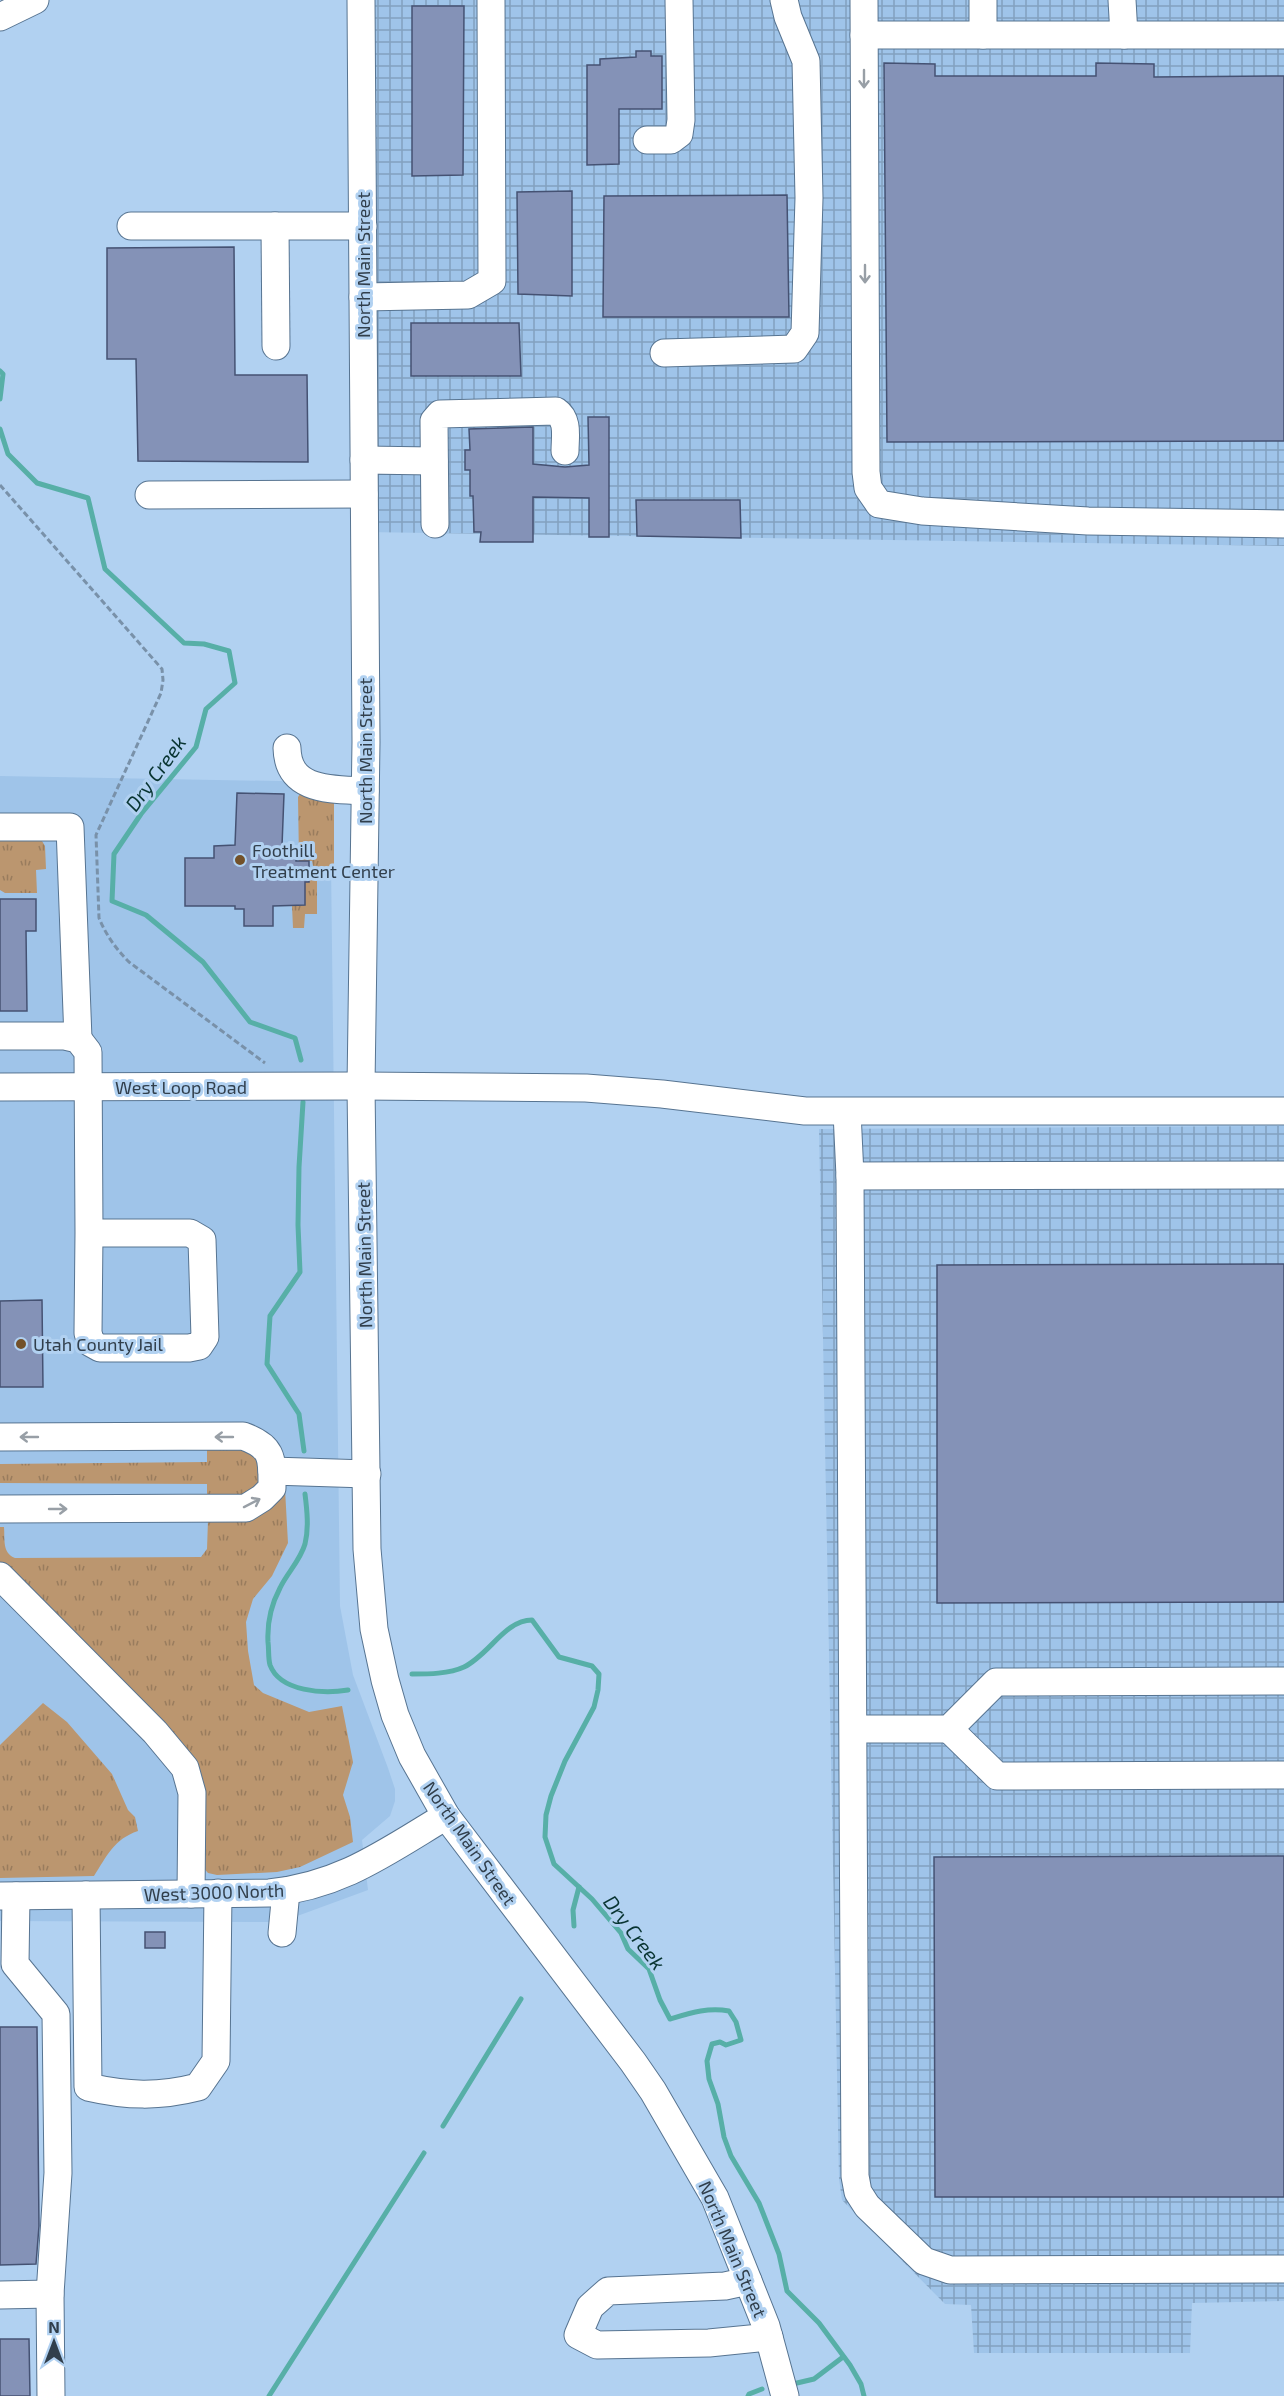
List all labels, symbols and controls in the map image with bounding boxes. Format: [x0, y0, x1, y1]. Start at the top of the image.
one-way arrow [858, 69, 870, 89]
street label: North Main Street [352, 192, 374, 338]
one-way arrow [859, 264, 871, 284]
street label: North Main Street [354, 678, 376, 824]
water label: Dry Creek [120, 731, 191, 816]
place label: Foothill Treatment Center [252, 839, 395, 882]
marker: Foothill Treatment Center [233, 853, 247, 867]
street label: West Loop Road [115, 1076, 247, 1098]
street label: North Main Street [352, 1182, 376, 1328]
place label: Utah County Jail [33, 1333, 164, 1355]
marker: Utah County Jail [14, 1337, 28, 1351]
one-way arrow [19, 1431, 39, 1443]
one-way arrow [214, 1431, 234, 1442]
one-way arrow [243, 1497, 260, 1509]
one-way arrow [48, 1503, 68, 1515]
street label: North Main Street [419, 1777, 521, 1909]
street label: West 3000 North [143, 1879, 285, 1905]
water label: Dry Creek [598, 1890, 671, 1975]
street label: North Main Street [694, 2177, 772, 2321]
north arrow [24, 2312, 84, 2372]
text: N [48, 2317, 60, 2336]

